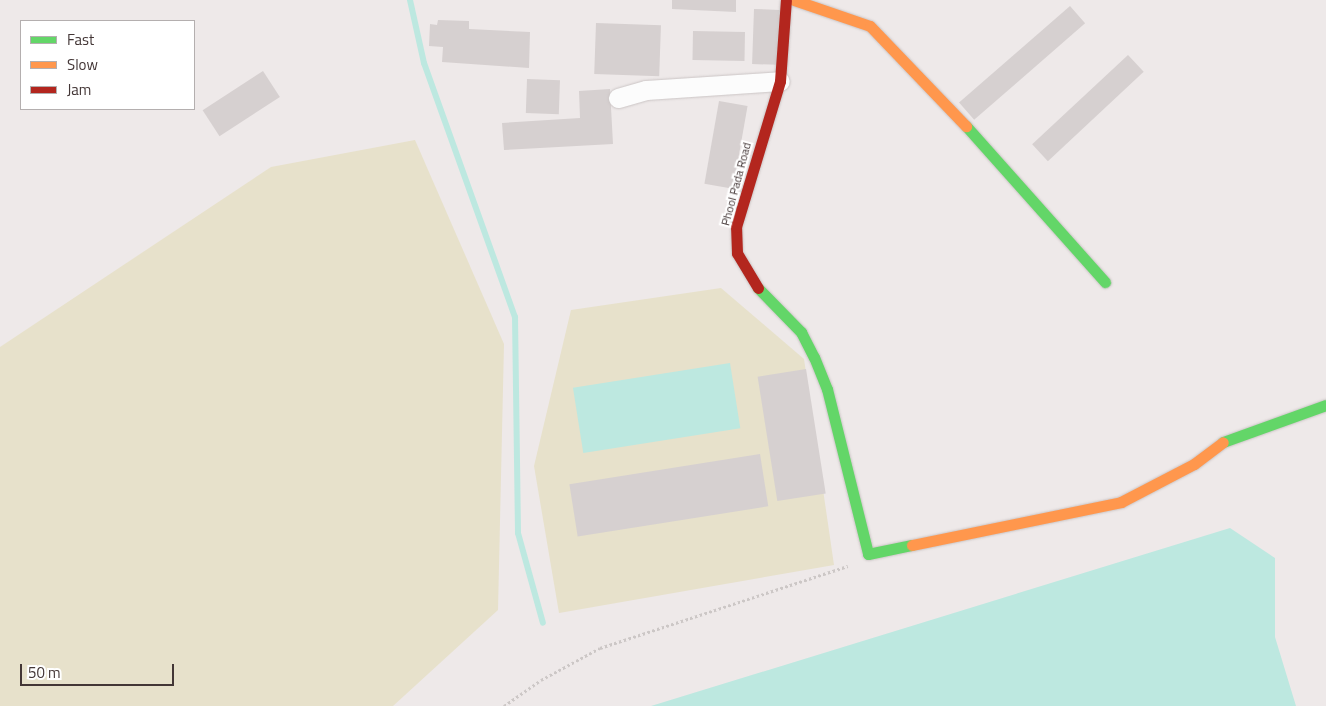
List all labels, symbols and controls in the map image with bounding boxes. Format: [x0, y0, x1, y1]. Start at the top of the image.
legend [20, 20, 195, 110]
text: Fast [67, 28, 94, 51]
text: Slow [67, 53, 98, 76]
text: Jam [67, 78, 91, 101]
street label: Phool Pada Road [718, 141, 754, 227]
scale bar [22, 654, 176, 686]
text: 50 m [28, 661, 61, 684]

